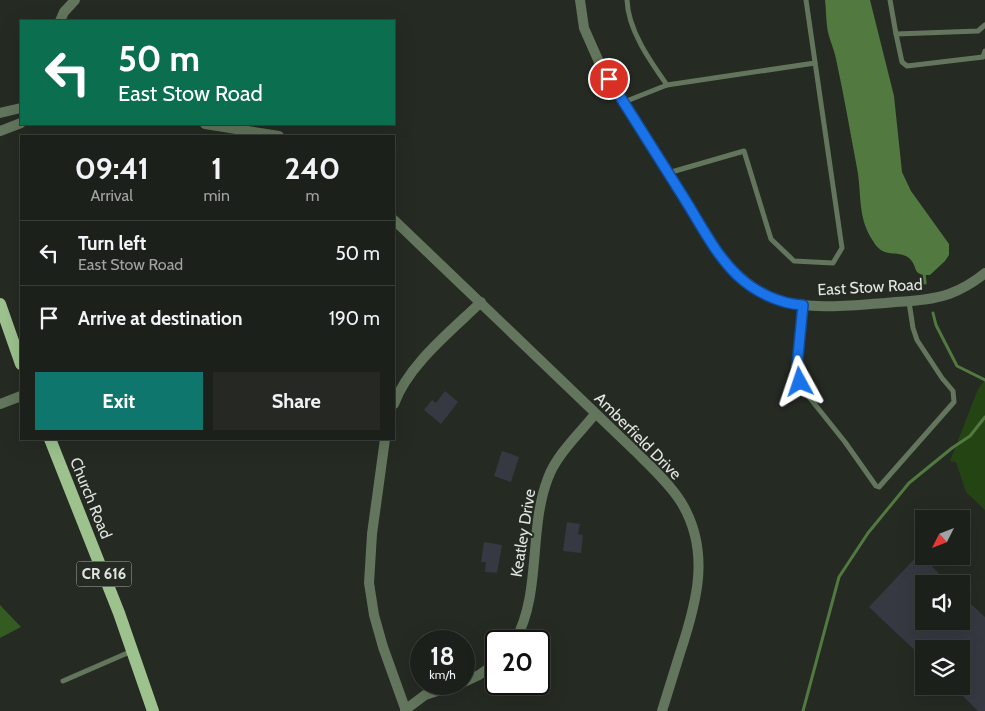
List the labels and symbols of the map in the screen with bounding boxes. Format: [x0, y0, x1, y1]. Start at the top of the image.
pin [588, 58, 630, 100]
street label: East Stow Road [817, 275, 923, 299]
position arrow [773, 355, 825, 407]
street label: Amberfield Drive [591, 389, 685, 483]
street label: Church Road [66, 455, 116, 541]
street label: Keatley Drive [507, 488, 539, 578]
north arrow [915, 510, 970, 565]
road number: CR 616 [76, 562, 132, 586]
speed limit sign: 20 [485, 630, 550, 695]

